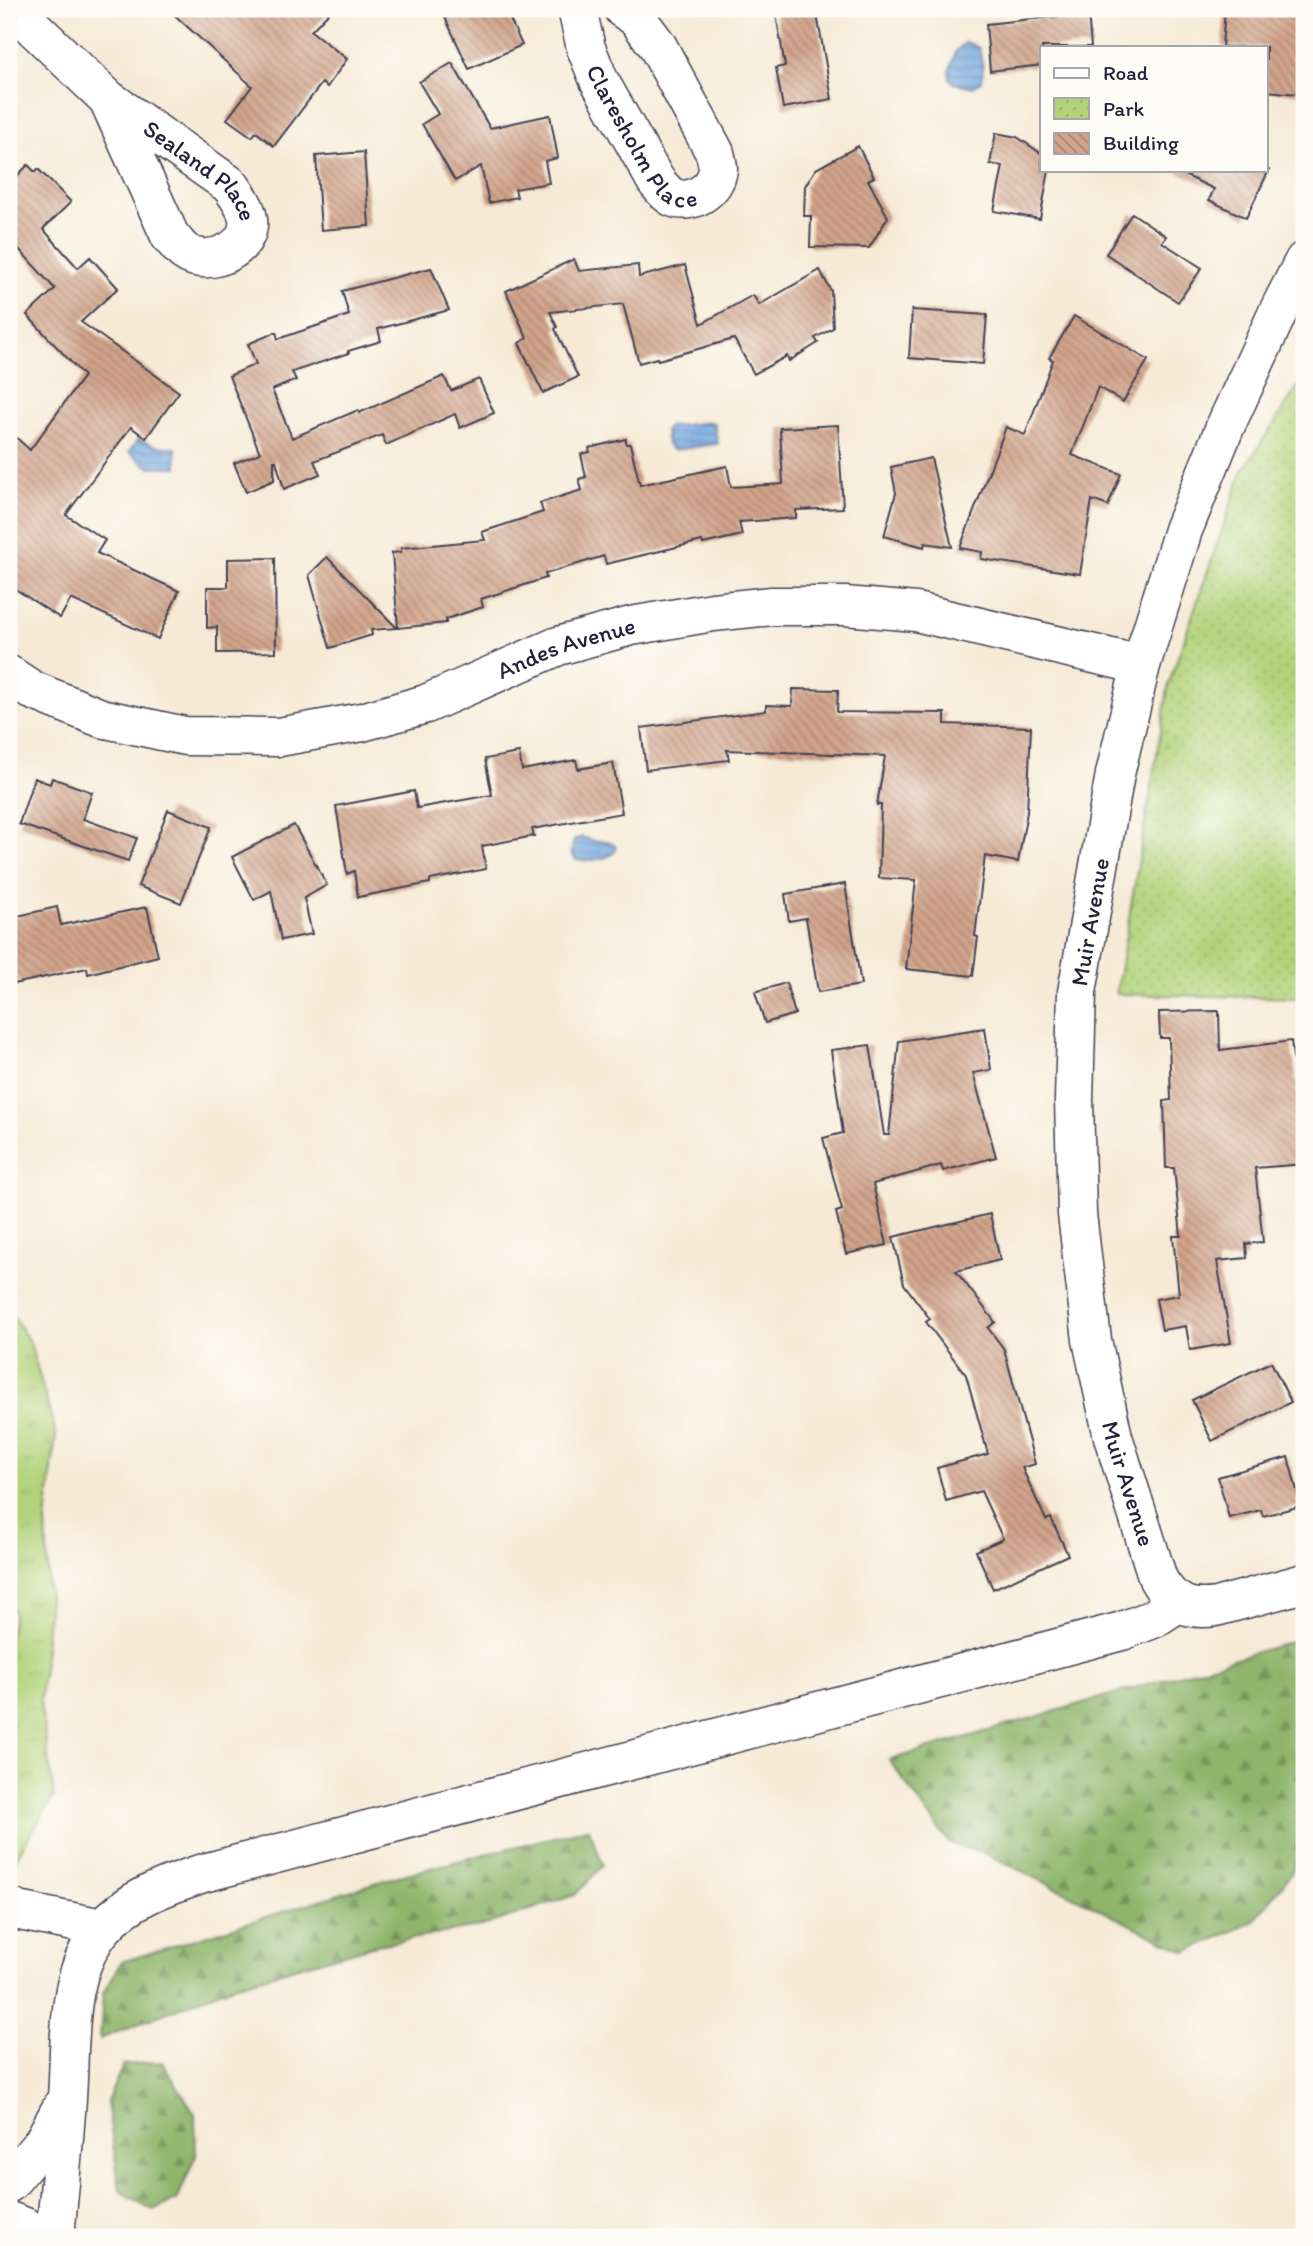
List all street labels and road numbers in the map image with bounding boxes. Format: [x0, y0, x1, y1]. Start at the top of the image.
street label: Claresholm Place [580, 60, 700, 214]
street label: Sealand Place [138, 114, 263, 224]
street label: Andes Avenue [492, 610, 639, 685]
street label: Muir Avenue [1064, 856, 1115, 988]
street label: Muir Avenue [1096, 1418, 1162, 1550]

